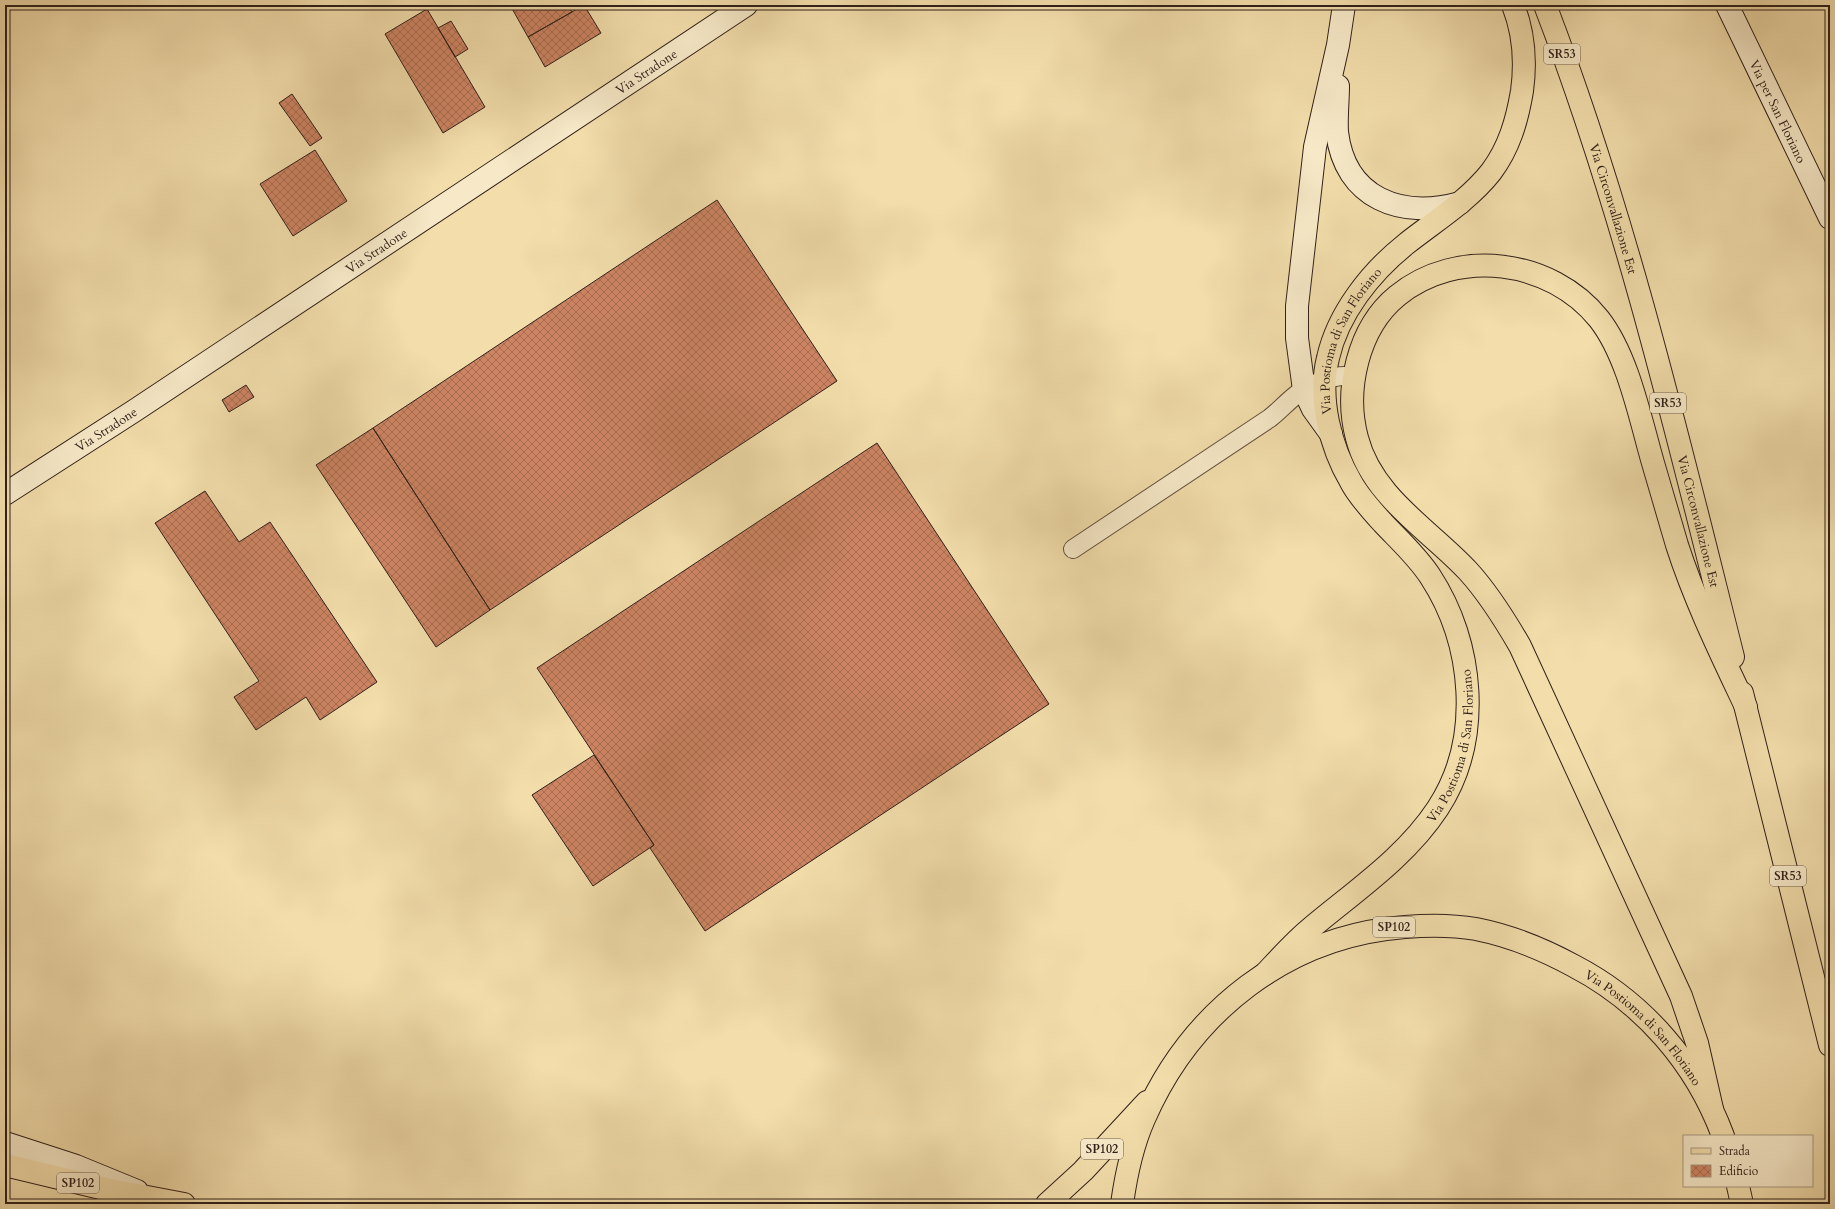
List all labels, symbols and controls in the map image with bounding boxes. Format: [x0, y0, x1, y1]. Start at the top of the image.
road number: SR53 [1544, 44, 1580, 64]
street label: Via Stradone [612, 45, 681, 99]
street label: Via per San Floriano [1745, 57, 1810, 166]
street label: Via Circonvallazione Est [1585, 141, 1641, 276]
street label: Via Stradone [342, 224, 411, 278]
street label: Via Postioma di San Floriano [1316, 264, 1386, 415]
road number: SR53 [1650, 393, 1686, 413]
street label: Via Stradone [72, 403, 141, 457]
street label: Via Circonvallazione Est [1673, 454, 1723, 589]
street label: Via Postioma di San Floriano [1423, 668, 1478, 826]
road number: SR53 [1770, 866, 1806, 886]
road number: SP102 [1373, 917, 1415, 937]
street label: Via Postioma di San Floriano [1581, 966, 1705, 1089]
legend [1683, 1135, 1813, 1187]
road number: SP102 [1081, 1139, 1123, 1159]
text: Strada [1719, 1143, 1751, 1159]
text: Edificio [1719, 1163, 1759, 1179]
road number: SP102 [57, 1173, 99, 1193]

